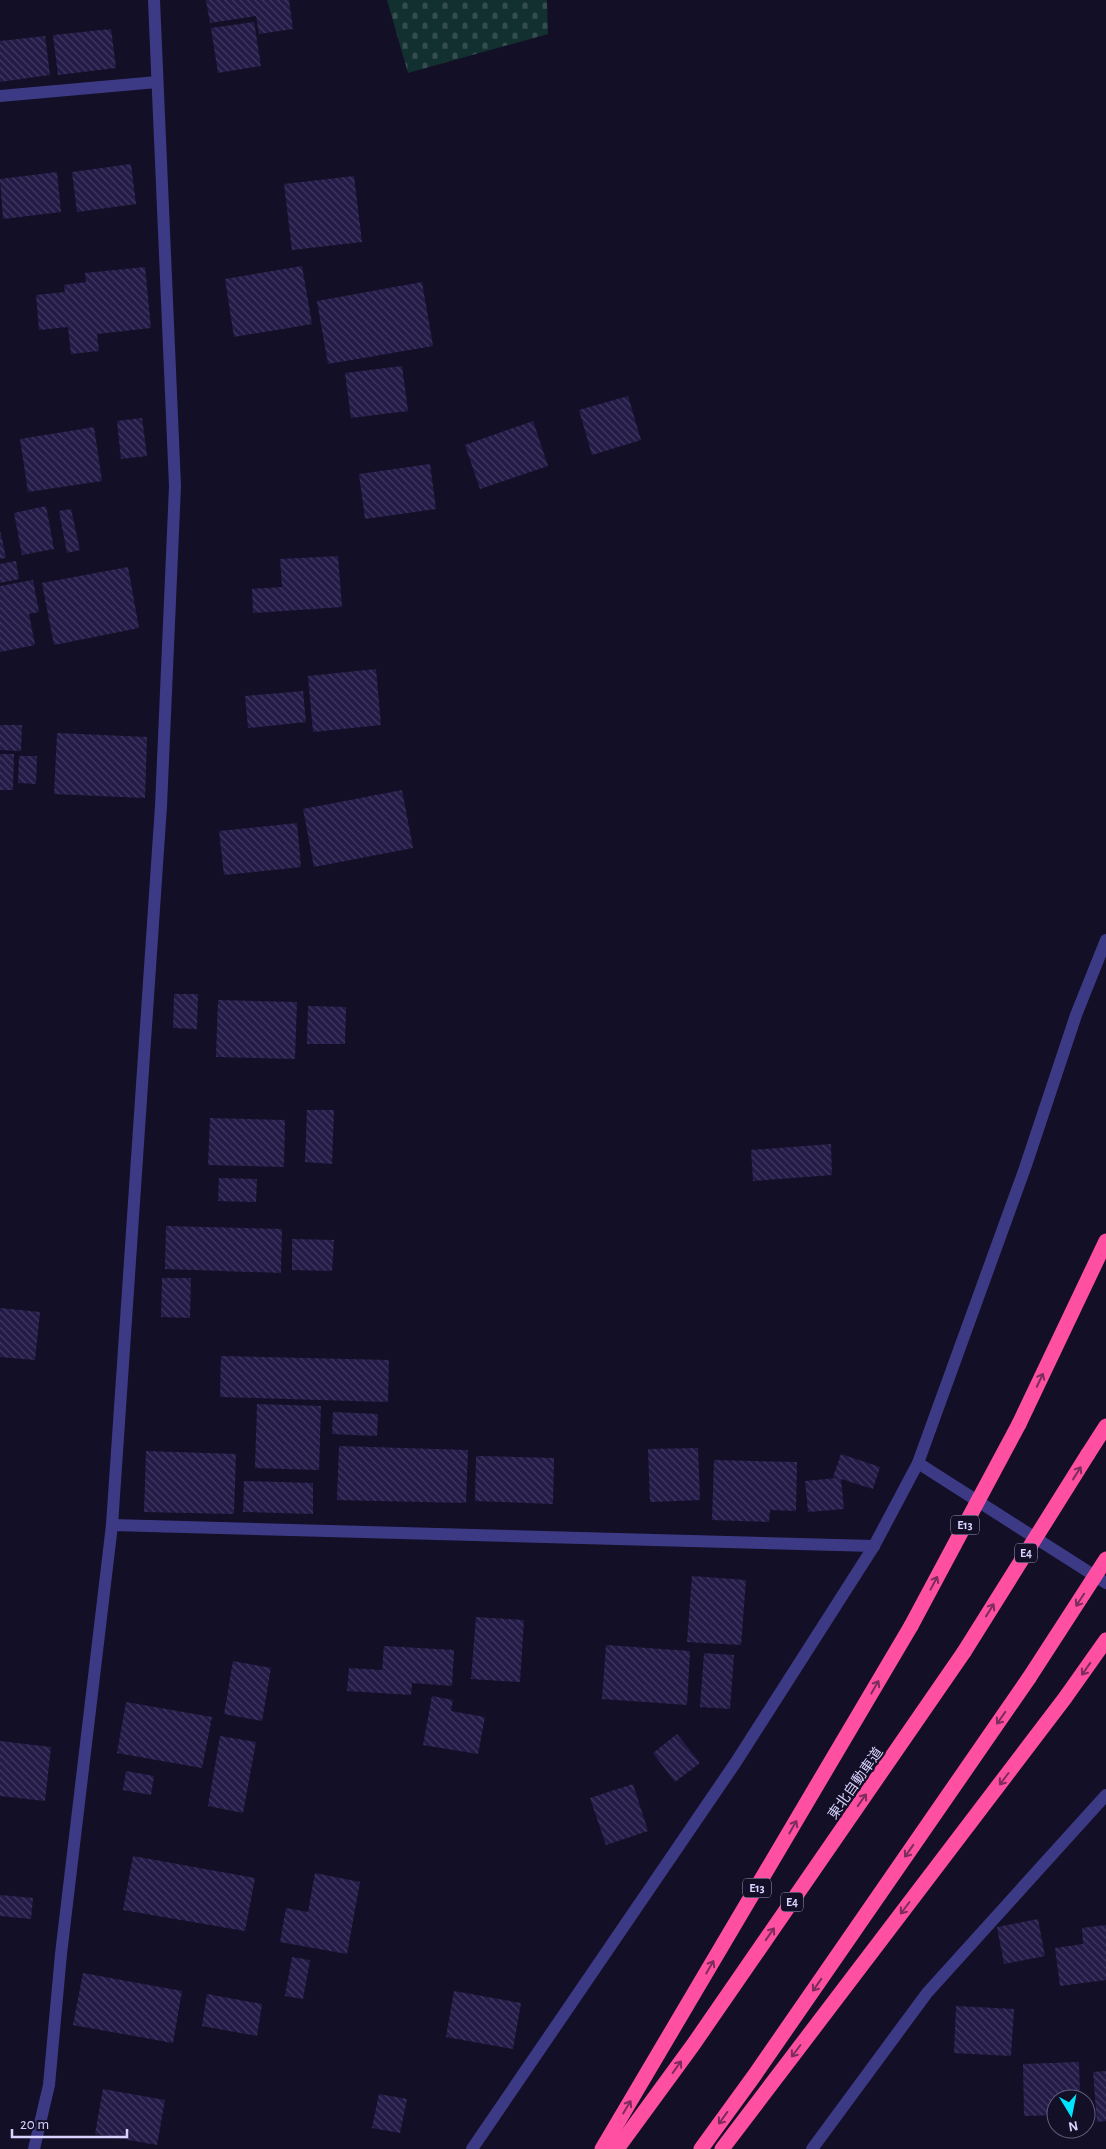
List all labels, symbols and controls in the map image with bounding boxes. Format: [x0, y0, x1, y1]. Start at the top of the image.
one-way arrow [1036, 1373, 1046, 1388]
one-way arrow [1071, 1466, 1082, 1480]
road number: E13 [951, 1516, 979, 1534]
road number: E4 [1015, 1544, 1037, 1562]
one-way arrow [930, 1576, 939, 1591]
one-way arrow [1074, 1593, 1085, 1607]
one-way arrow [985, 1604, 995, 1618]
one-way arrow [1081, 1662, 1091, 1676]
one-way arrow [870, 1681, 880, 1695]
one-way arrow [996, 1710, 1006, 1724]
street label: 東北自動車道 [824, 1744, 886, 1822]
one-way arrow [998, 1772, 1009, 1785]
one-way arrow [857, 1794, 867, 1808]
one-way arrow [788, 1821, 798, 1835]
one-way arrow [904, 1844, 914, 1858]
road number: E13 [743, 1879, 771, 1898]
road number: E4 [781, 1892, 803, 1911]
one-way arrow [900, 1901, 910, 1915]
one-way arrow [765, 1927, 775, 1941]
one-way arrow [706, 1961, 716, 1975]
one-way arrow [812, 1978, 822, 1992]
one-way arrow [791, 2044, 801, 2058]
one-way arrow [672, 2060, 682, 2074]
north arrow [1046, 2089, 1096, 2139]
one-way arrow [623, 2101, 633, 2115]
scale bar [12, 2106, 128, 2138]
one-way arrow [718, 2111, 728, 2125]
text: 20 m [20, 2117, 49, 2132]
text: N [1067, 2118, 1079, 2134]

